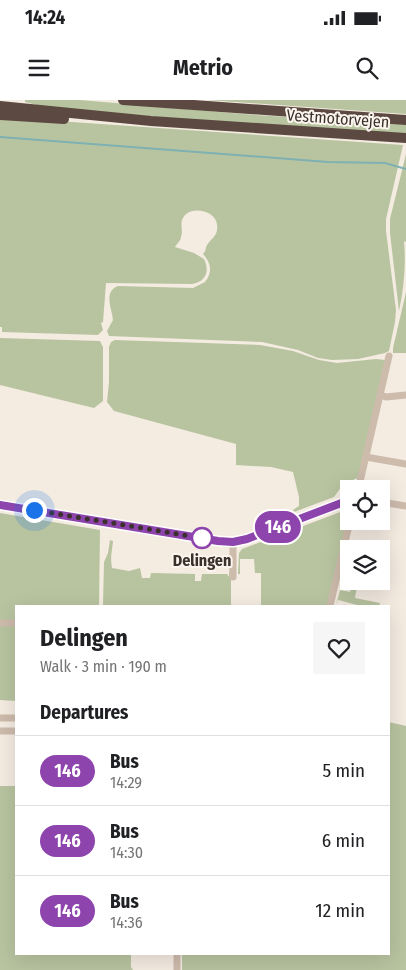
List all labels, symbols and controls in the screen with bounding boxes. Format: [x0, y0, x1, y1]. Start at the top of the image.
text: 14:24 [25, 6, 65, 29]
icon: menu [25, 54, 53, 82]
text: Metrio [173, 54, 233, 81]
icon: search [353, 54, 381, 82]
street label: Vestmotorvejen [286, 105, 390, 132]
map controls [340, 480, 390, 590]
button: locate [340, 480, 390, 530]
your location [22, 498, 47, 523]
line badge: 146 [249, 511, 307, 543]
text: 146 [265, 516, 291, 538]
marker: Delingen [191, 527, 213, 549]
button: layers [340, 540, 390, 590]
place label: Delingen [173, 551, 231, 570]
button: heart [313, 622, 365, 674]
text: Delingen [40, 624, 128, 652]
text: Walk · 3 min · 190 m [40, 657, 167, 676]
text: Departures [40, 701, 128, 724]
text: Bus [110, 750, 139, 773]
text: 5 min [322, 759, 365, 782]
text: 146 [54, 760, 81, 782]
text: 14:29 [110, 773, 142, 792]
text: Bus [110, 820, 139, 843]
text: 6 min [322, 829, 365, 852]
text: 146 [54, 830, 81, 852]
text: 14:30 [110, 843, 143, 862]
text: Bus [110, 890, 139, 913]
text: 12 min [315, 899, 365, 922]
text: 146 [54, 900, 81, 922]
text: 14:36 [110, 913, 143, 932]

